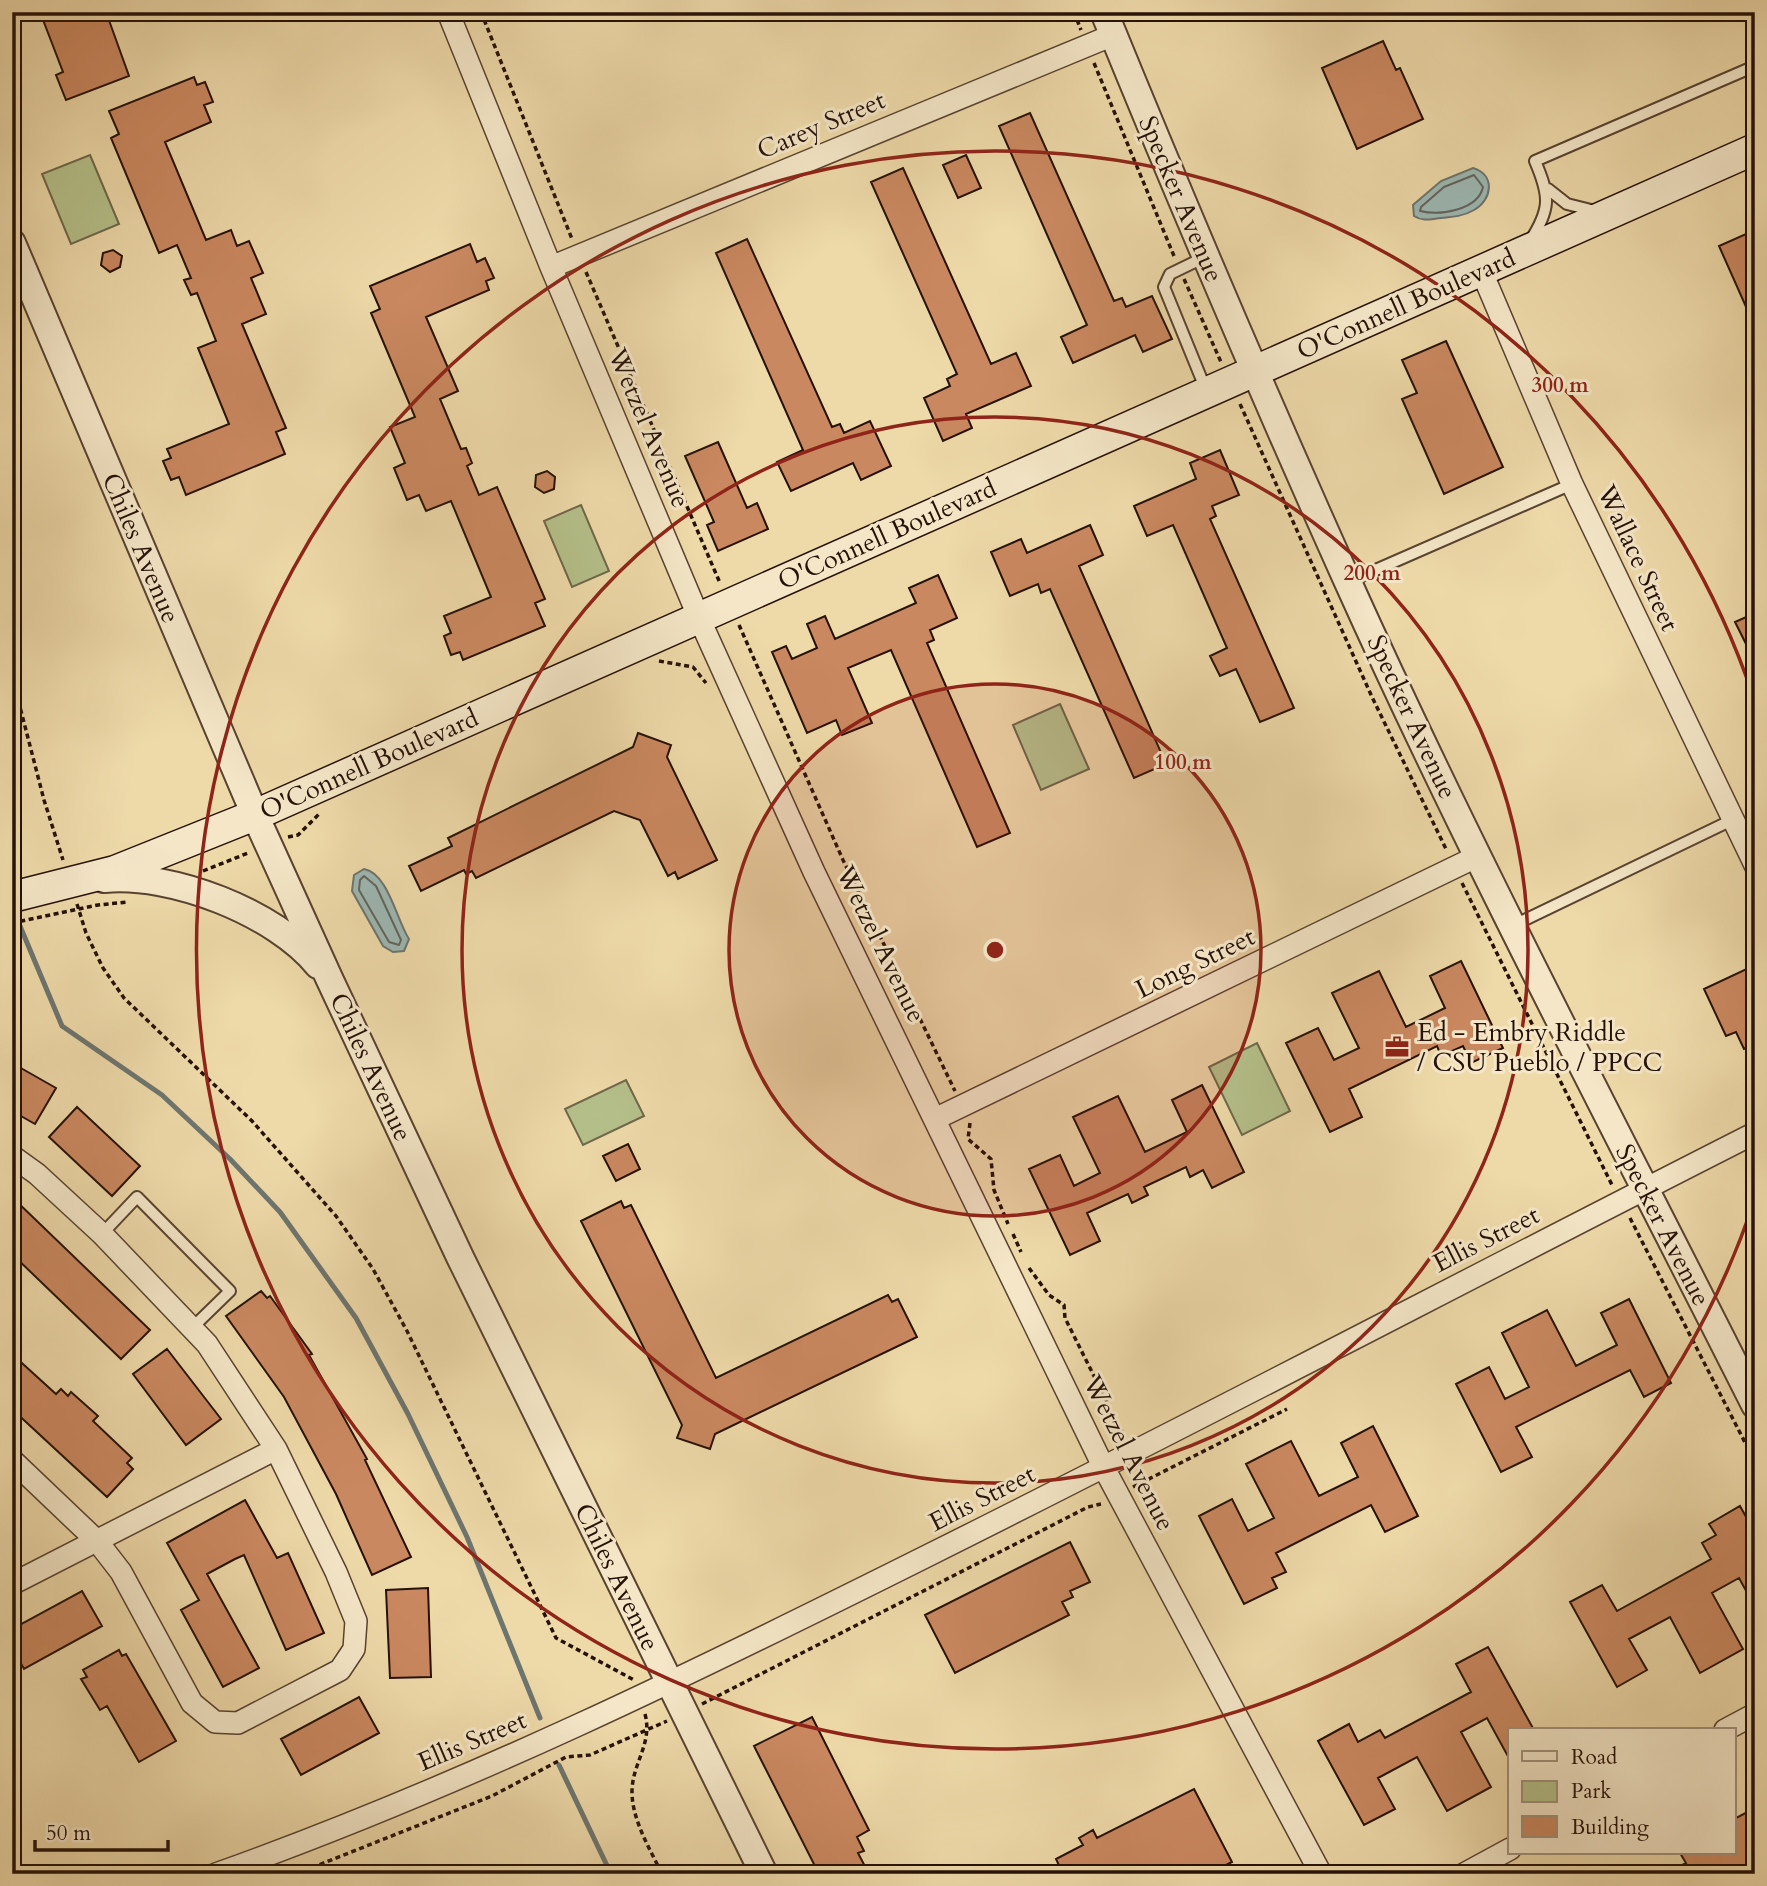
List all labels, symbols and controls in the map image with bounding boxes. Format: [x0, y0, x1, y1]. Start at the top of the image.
street label: Carey Street [752, 82, 890, 168]
street label: Specker Avenue [1130, 111, 1232, 287]
street label: O'Connell Boulevard [1291, 240, 1521, 368]
street label: Wetzel Avenue [599, 342, 698, 513]
text: 300 m [1531, 371, 1589, 400]
street label: Chiles Avenue [94, 468, 188, 628]
street label: O'Connell Boulevard [772, 470, 1002, 598]
street label: Wallace Street [1588, 478, 1687, 637]
text: 200 m [1343, 559, 1401, 588]
street label: Specker Avenue [1359, 629, 1465, 805]
street label: O'Connell Boulevard [254, 700, 484, 828]
text: 100 m [1154, 748, 1212, 777]
street label: Wetzel Avenue [828, 859, 934, 1028]
street label: Long Street [1130, 919, 1260, 1007]
centre of rings [983, 938, 1007, 962]
street label: Chiles Avenue [321, 987, 421, 1147]
place label: Ed - Embry Riddle / CSU Pueblo / PPCC [1417, 1015, 1663, 1080]
office icon: Ed - Embry Riddle / CSU Pueblo / PPCC [1383, 1033, 1411, 1061]
street label: Specker Avenue [1607, 1138, 1719, 1312]
street label: Ellis Street [1427, 1197, 1545, 1281]
street label: Wetzel Avenue [1074, 1368, 1183, 1537]
street label: Ellis Street [923, 1456, 1041, 1540]
street label: Chiles Avenue [566, 1497, 668, 1657]
street label: Ellis Street [412, 1702, 532, 1780]
legend [1508, 1728, 1736, 1854]
text: Road [1571, 1743, 1617, 1772]
text: Park [1571, 1777, 1612, 1806]
scale bar [35, 1809, 168, 1853]
text: Building [1571, 1813, 1649, 1842]
text: 50 m [46, 1819, 91, 1848]

